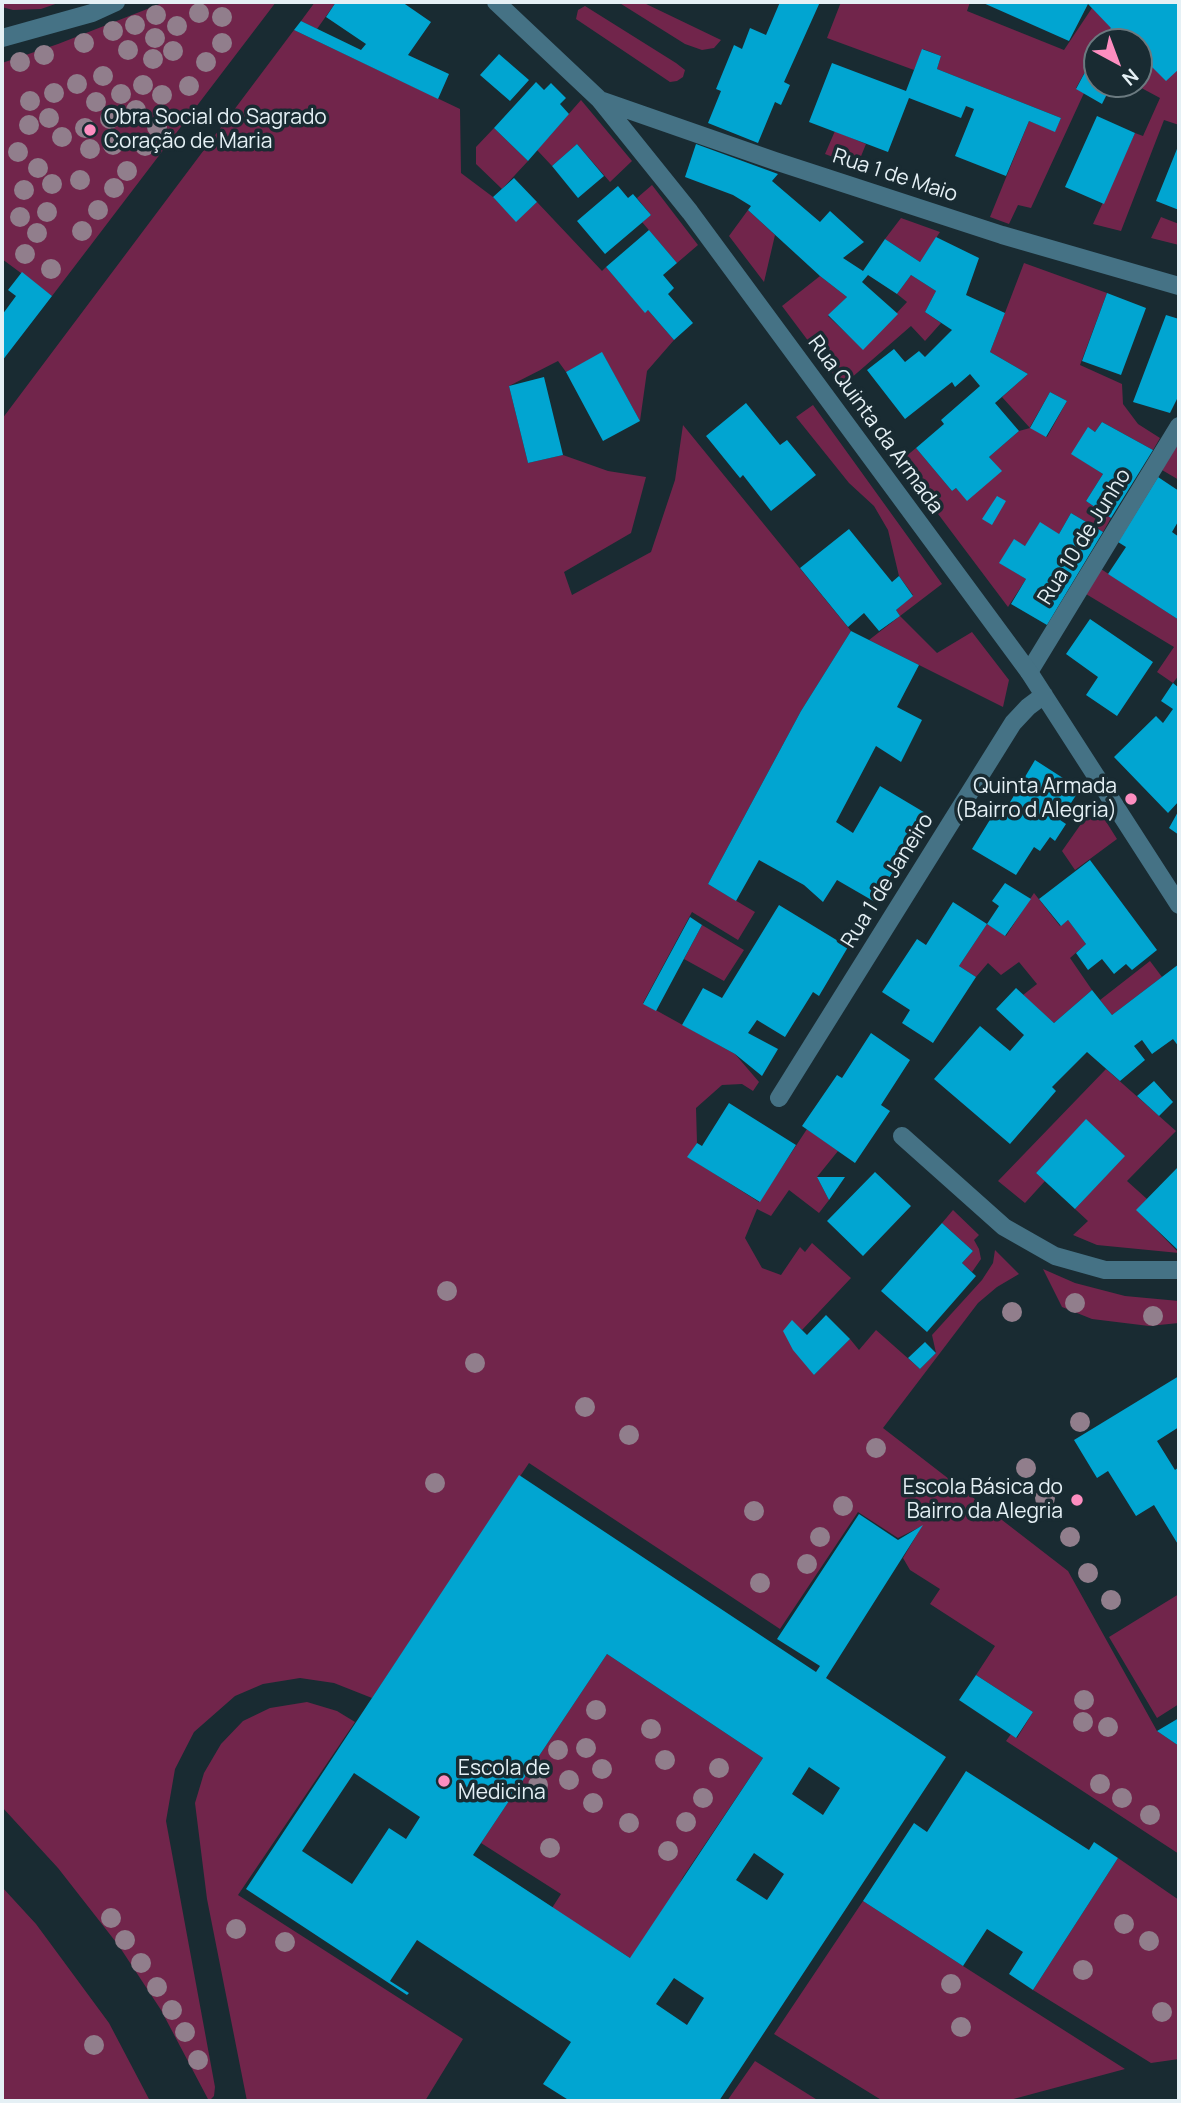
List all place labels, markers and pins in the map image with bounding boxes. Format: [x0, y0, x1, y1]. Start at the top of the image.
place label: Obra Social do Sagrado Coração de Maria [104, 105, 327, 155]
marker: Obra Social do Sagrado Coração de Maria [82, 122, 98, 138]
place label: Quinta Armada (Bairro d Alegria) [955, 774, 1117, 824]
marker: Quinta Armada (Bairro d Alegria) [1123, 791, 1139, 807]
place label: Escola Básica do Bairro da Alegria [903, 1475, 1063, 1525]
marker: Escola Básica do Bairro da Alegria [1069, 1492, 1085, 1508]
place label: Escola de Medicina [458, 1756, 550, 1806]
marker: Escola de Medicina [436, 1773, 452, 1789]

